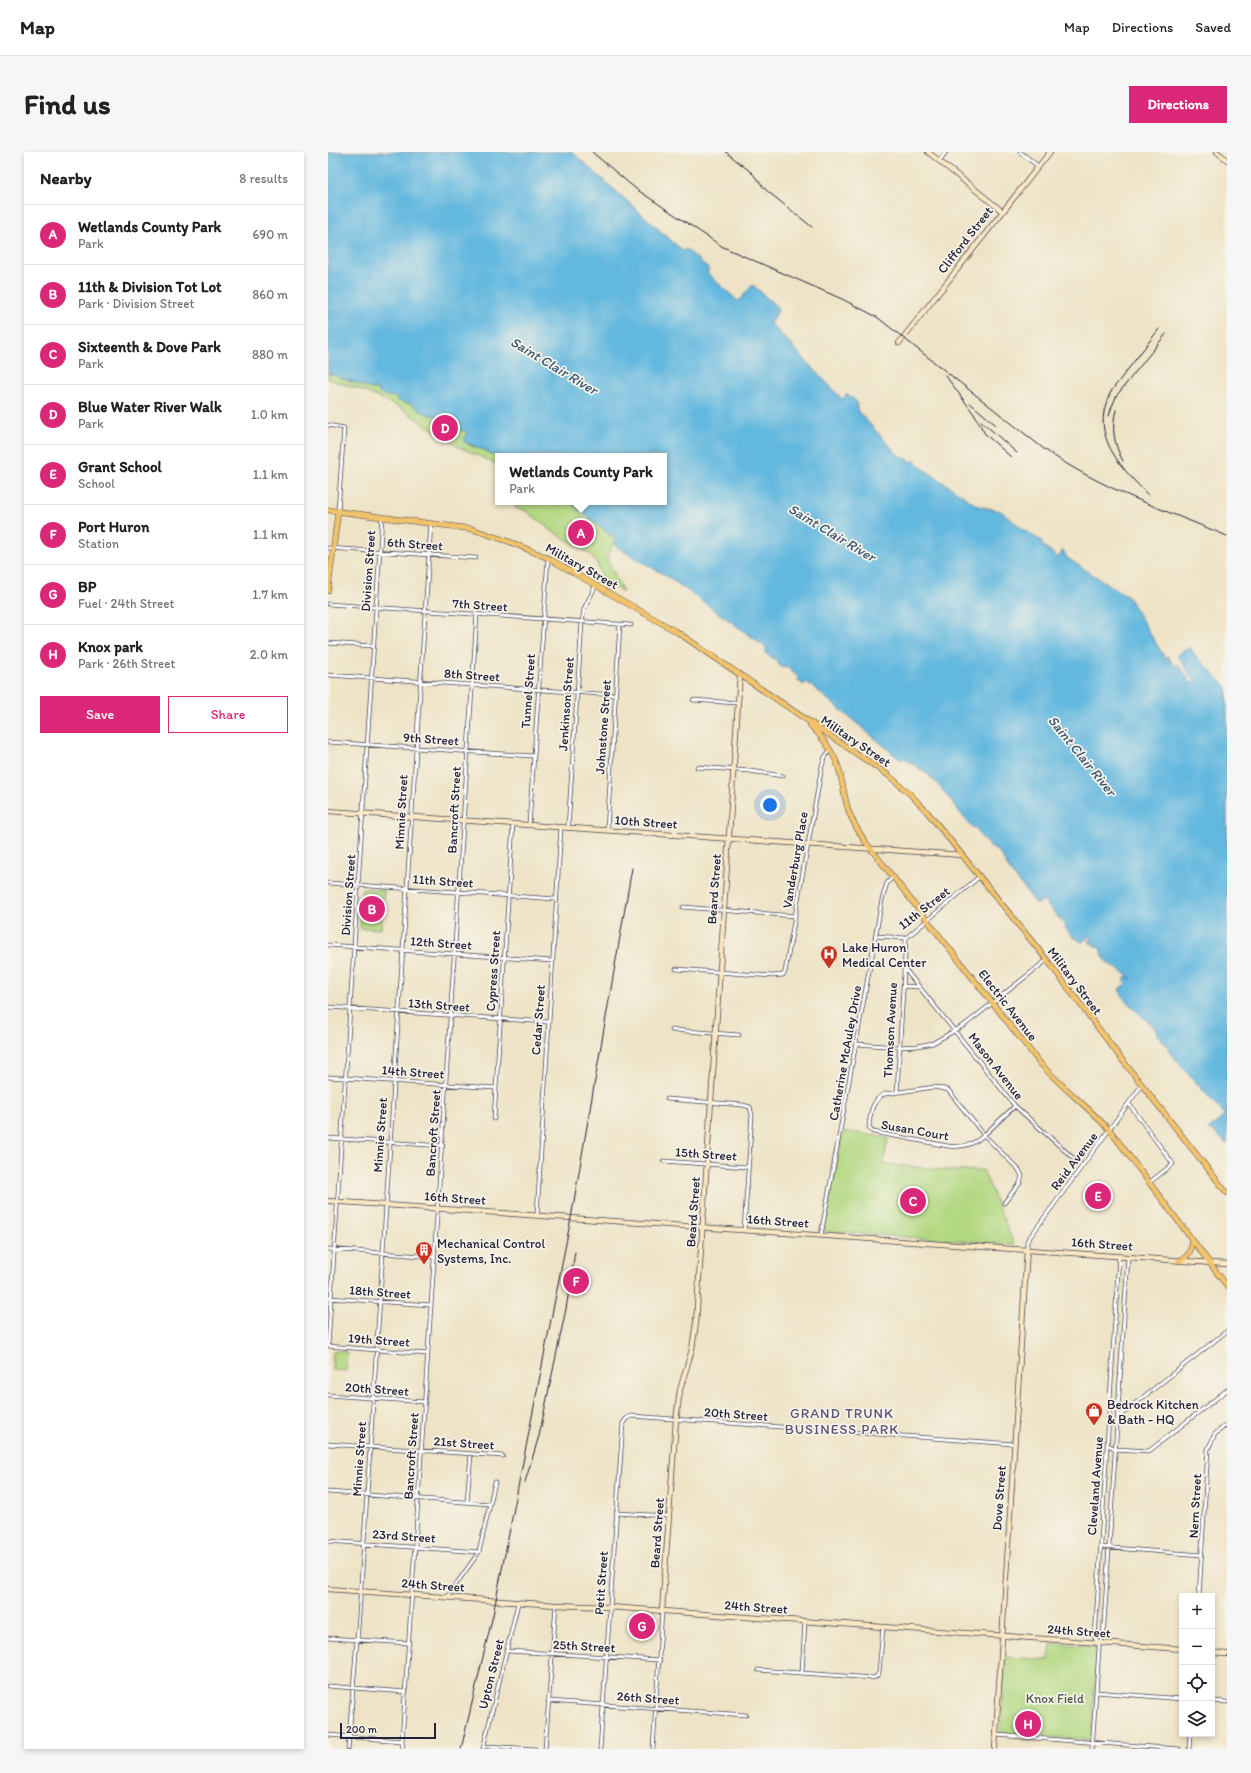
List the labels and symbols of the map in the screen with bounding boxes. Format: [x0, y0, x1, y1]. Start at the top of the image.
street label: Clifford Street [934, 204, 996, 276]
water label: Saint Clair River [507, 333, 602, 399]
pin: D [432, 413, 458, 443]
water label: Saint Clair River [785, 500, 880, 566]
pin: A [568, 518, 594, 548]
street label: Division Street [358, 530, 378, 612]
street label: 6th Street [387, 535, 444, 553]
street label: Military Street [543, 540, 621, 592]
street label: 7th Street [452, 596, 508, 614]
street label: Tunnel Street [518, 653, 538, 729]
street label: Jenkinson Street [555, 656, 577, 751]
street label: 8th Street [443, 666, 501, 684]
street label: Johnstone Street [592, 679, 614, 775]
street label: Military Street [818, 712, 894, 770]
water label: Saint Clair River [1044, 712, 1121, 801]
street label: 9th Street [403, 730, 460, 748]
street label: Bancroft Street [444, 766, 464, 854]
street label: Minnie Street [392, 774, 410, 850]
your location [760, 795, 780, 815]
street label: Vanderburg Place [779, 810, 811, 910]
street label: 10th Street [614, 812, 678, 832]
street label: Beard Street [704, 853, 724, 925]
street label: Division Street [338, 854, 358, 936]
street label: 11th Street [412, 871, 474, 891]
street label: 11th Street [895, 883, 953, 933]
pin: B [359, 894, 385, 924]
street label: Cypress Street [483, 930, 503, 1012]
street label: 12th Street [410, 933, 473, 953]
place label: Lake Huron Medical Center [842, 940, 927, 970]
hospital icon: Lake Huron Medical Center [819, 944, 839, 969]
street label: Military Street [1045, 944, 1105, 1018]
street label: Electric Avenue [975, 966, 1041, 1044]
street label: Thomson Avenue [880, 982, 900, 1078]
street label: Cedar Street [528, 984, 548, 1056]
street label: Catherine McAuley Drive [826, 984, 864, 1122]
street label: 13th Street [407, 995, 471, 1015]
street label: Mason Avenue [965, 1030, 1027, 1102]
street label: 14th Street [381, 1062, 445, 1082]
street label: Bancroft Street [422, 1089, 444, 1177]
street label: Minnie Street [370, 1097, 390, 1173]
street label: Susan Court [880, 1117, 950, 1143]
street label: Reid Avenue [1047, 1129, 1101, 1193]
street label: 15th Street [675, 1144, 738, 1164]
street label: Beard Street [683, 1176, 703, 1248]
pin: E [1085, 1181, 1111, 1211]
pin: C [900, 1186, 926, 1216]
street label: 16th Street [424, 1188, 487, 1208]
street label: 16th Street [747, 1211, 810, 1231]
street label: 16th Street [1071, 1234, 1134, 1254]
place label: Mechanical Control Systems, Inc. [437, 1236, 545, 1266]
building icon: Mechanical Control Systems, Inc. [414, 1240, 434, 1265]
pin: F [563, 1266, 589, 1296]
street label: 18th Street [348, 1282, 412, 1302]
street label: 19th Street [348, 1330, 411, 1350]
street label: 20th Street [345, 1379, 410, 1399]
place label: Bedrock Kitchen & Bath - HQ [1107, 1397, 1199, 1427]
shop icon: Bedrock Kitchen & Bath - HQ [1084, 1401, 1104, 1426]
street label: 20th Street [704, 1404, 769, 1424]
district label: GRAND TRUNK BUSINESS PARK [785, 1405, 899, 1438]
street label: Bancroft Street [400, 1412, 422, 1500]
street label: Minnie Street [349, 1421, 369, 1497]
street label: 21st Street [433, 1433, 495, 1453]
street label: Cleveland Avenue [1084, 1436, 1106, 1536]
street label: Dove Street [989, 1465, 1009, 1531]
street label: Nern Street [1186, 1473, 1204, 1539]
street label: Beard Street [647, 1497, 667, 1569]
street label: 23rd Street [372, 1526, 436, 1546]
street label: Petit Street [591, 1550, 611, 1615]
street label: 24th Street [401, 1575, 465, 1595]
street label: 24th Street [724, 1597, 788, 1617]
pin: G [629, 1611, 655, 1641]
street label: 24th Street [1047, 1621, 1111, 1641]
street label: Upton Street [475, 1637, 507, 1711]
street label: 25th Street [552, 1637, 616, 1655]
street label: 26th Street [616, 1688, 680, 1708]
park label: Knox Field [1026, 1691, 1084, 1706]
pin: H [1015, 1709, 1041, 1739]
scale bar [340, 1721, 436, 1740]

